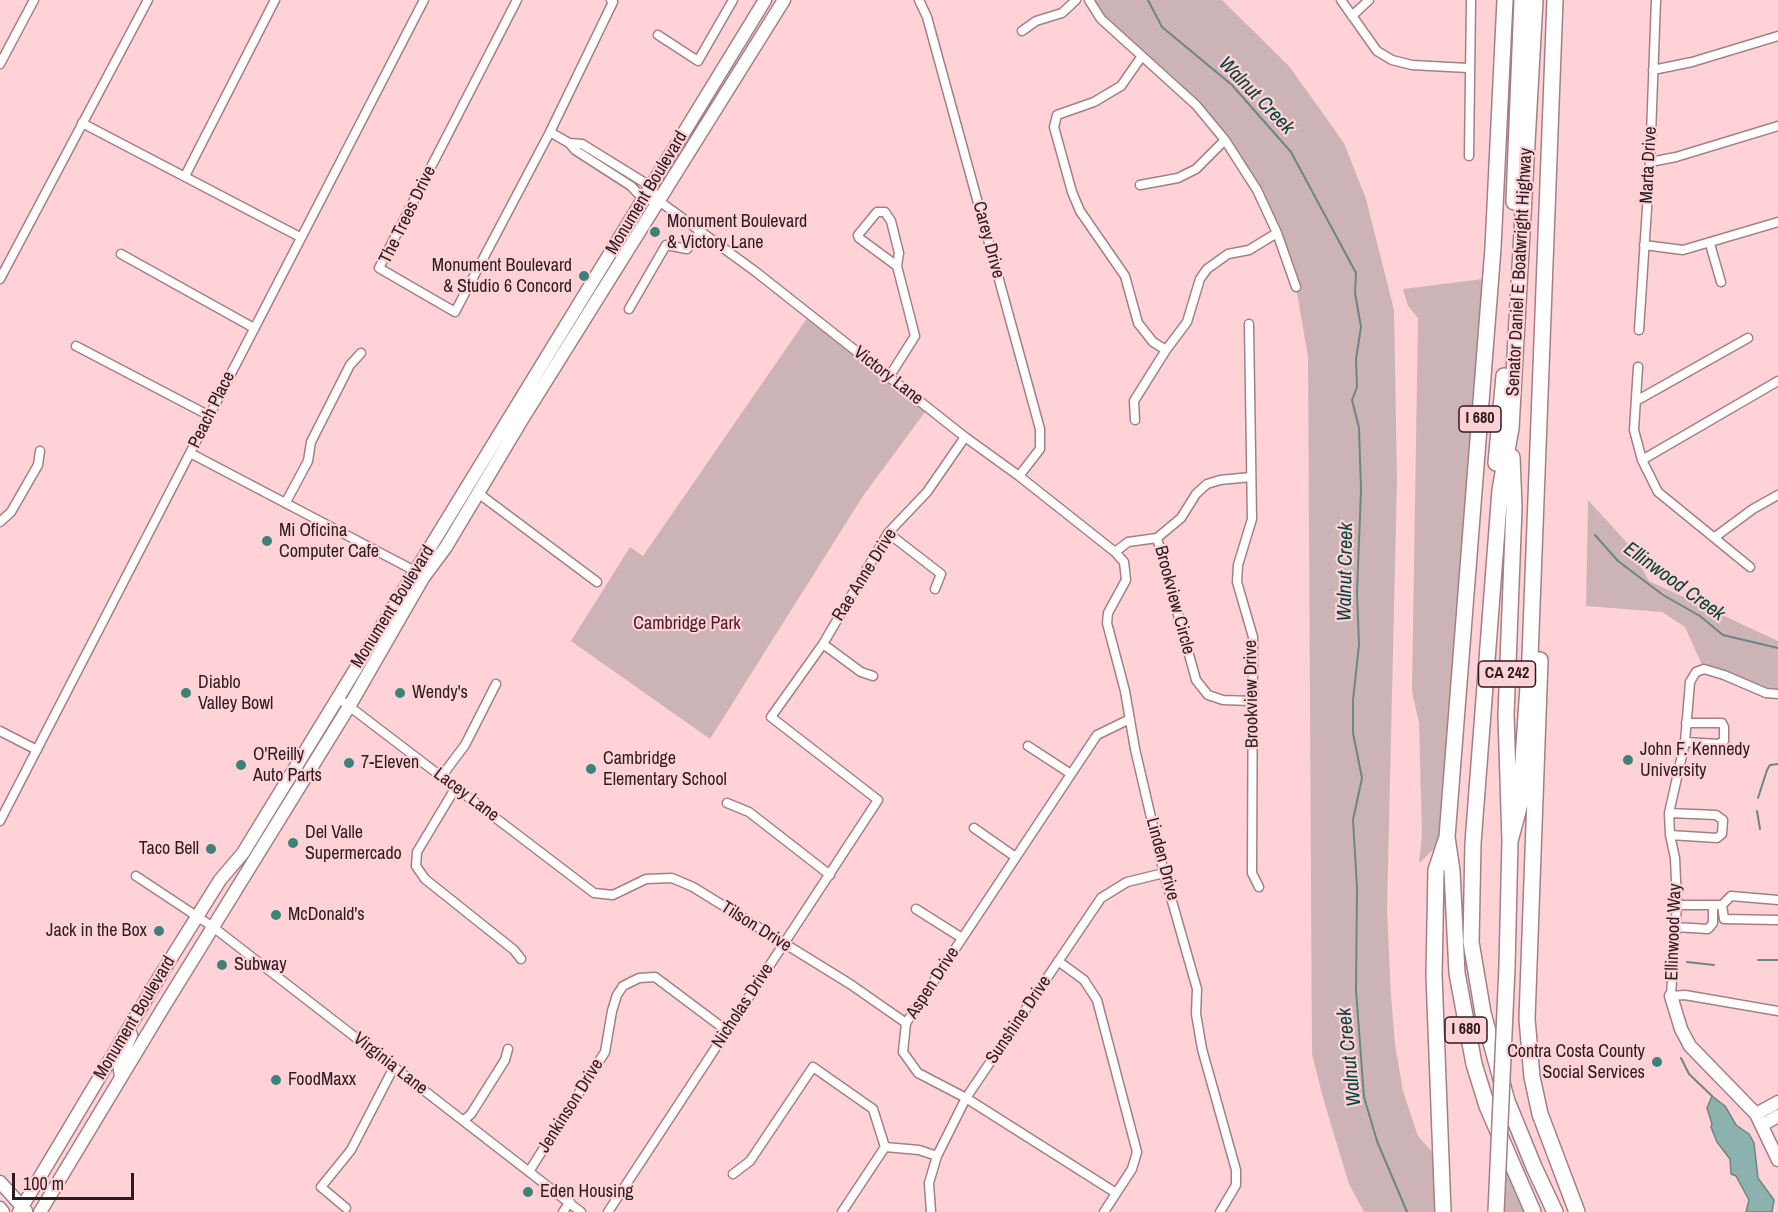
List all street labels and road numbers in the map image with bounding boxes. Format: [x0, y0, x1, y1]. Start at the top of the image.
street label: Marta Drive [1636, 126, 1662, 204]
street label: Monument Boulevard [602, 127, 692, 259]
street label: Senator Daniel E Boatwright Highway [1503, 147, 1537, 397]
street label: The Trees Drive [375, 163, 441, 267]
street label: Carey Drive [967, 199, 1009, 281]
street label: Victory Lane [849, 342, 927, 410]
street label: Peach Place [184, 368, 240, 452]
road number: I 680 [1459, 406, 1501, 432]
street label: Rae Anne Drive [828, 525, 902, 625]
street label: Monument Boulevard [347, 542, 439, 672]
street label: Brookview Circle [1149, 543, 1199, 657]
street label: Brookview Drive [1240, 640, 1264, 748]
road number: CA 242 [1478, 661, 1536, 687]
street label: Lacey Lane [429, 763, 503, 827]
street label: Linden Drive [1141, 815, 1183, 903]
street label: Ellinwood Way [1662, 883, 1686, 981]
street label: Tilson Drive [717, 897, 795, 957]
street label: Aspen Drive [902, 943, 964, 1023]
street label: Monument Boulevard [90, 952, 180, 1084]
street label: Nicholas Drive [708, 960, 778, 1052]
street label: Sunshine Drive [982, 972, 1056, 1068]
road number: I 680 [1445, 1017, 1487, 1043]
street label: Virginia Lane [349, 1028, 431, 1100]
street label: Jenkinson Drive [534, 1055, 608, 1157]

